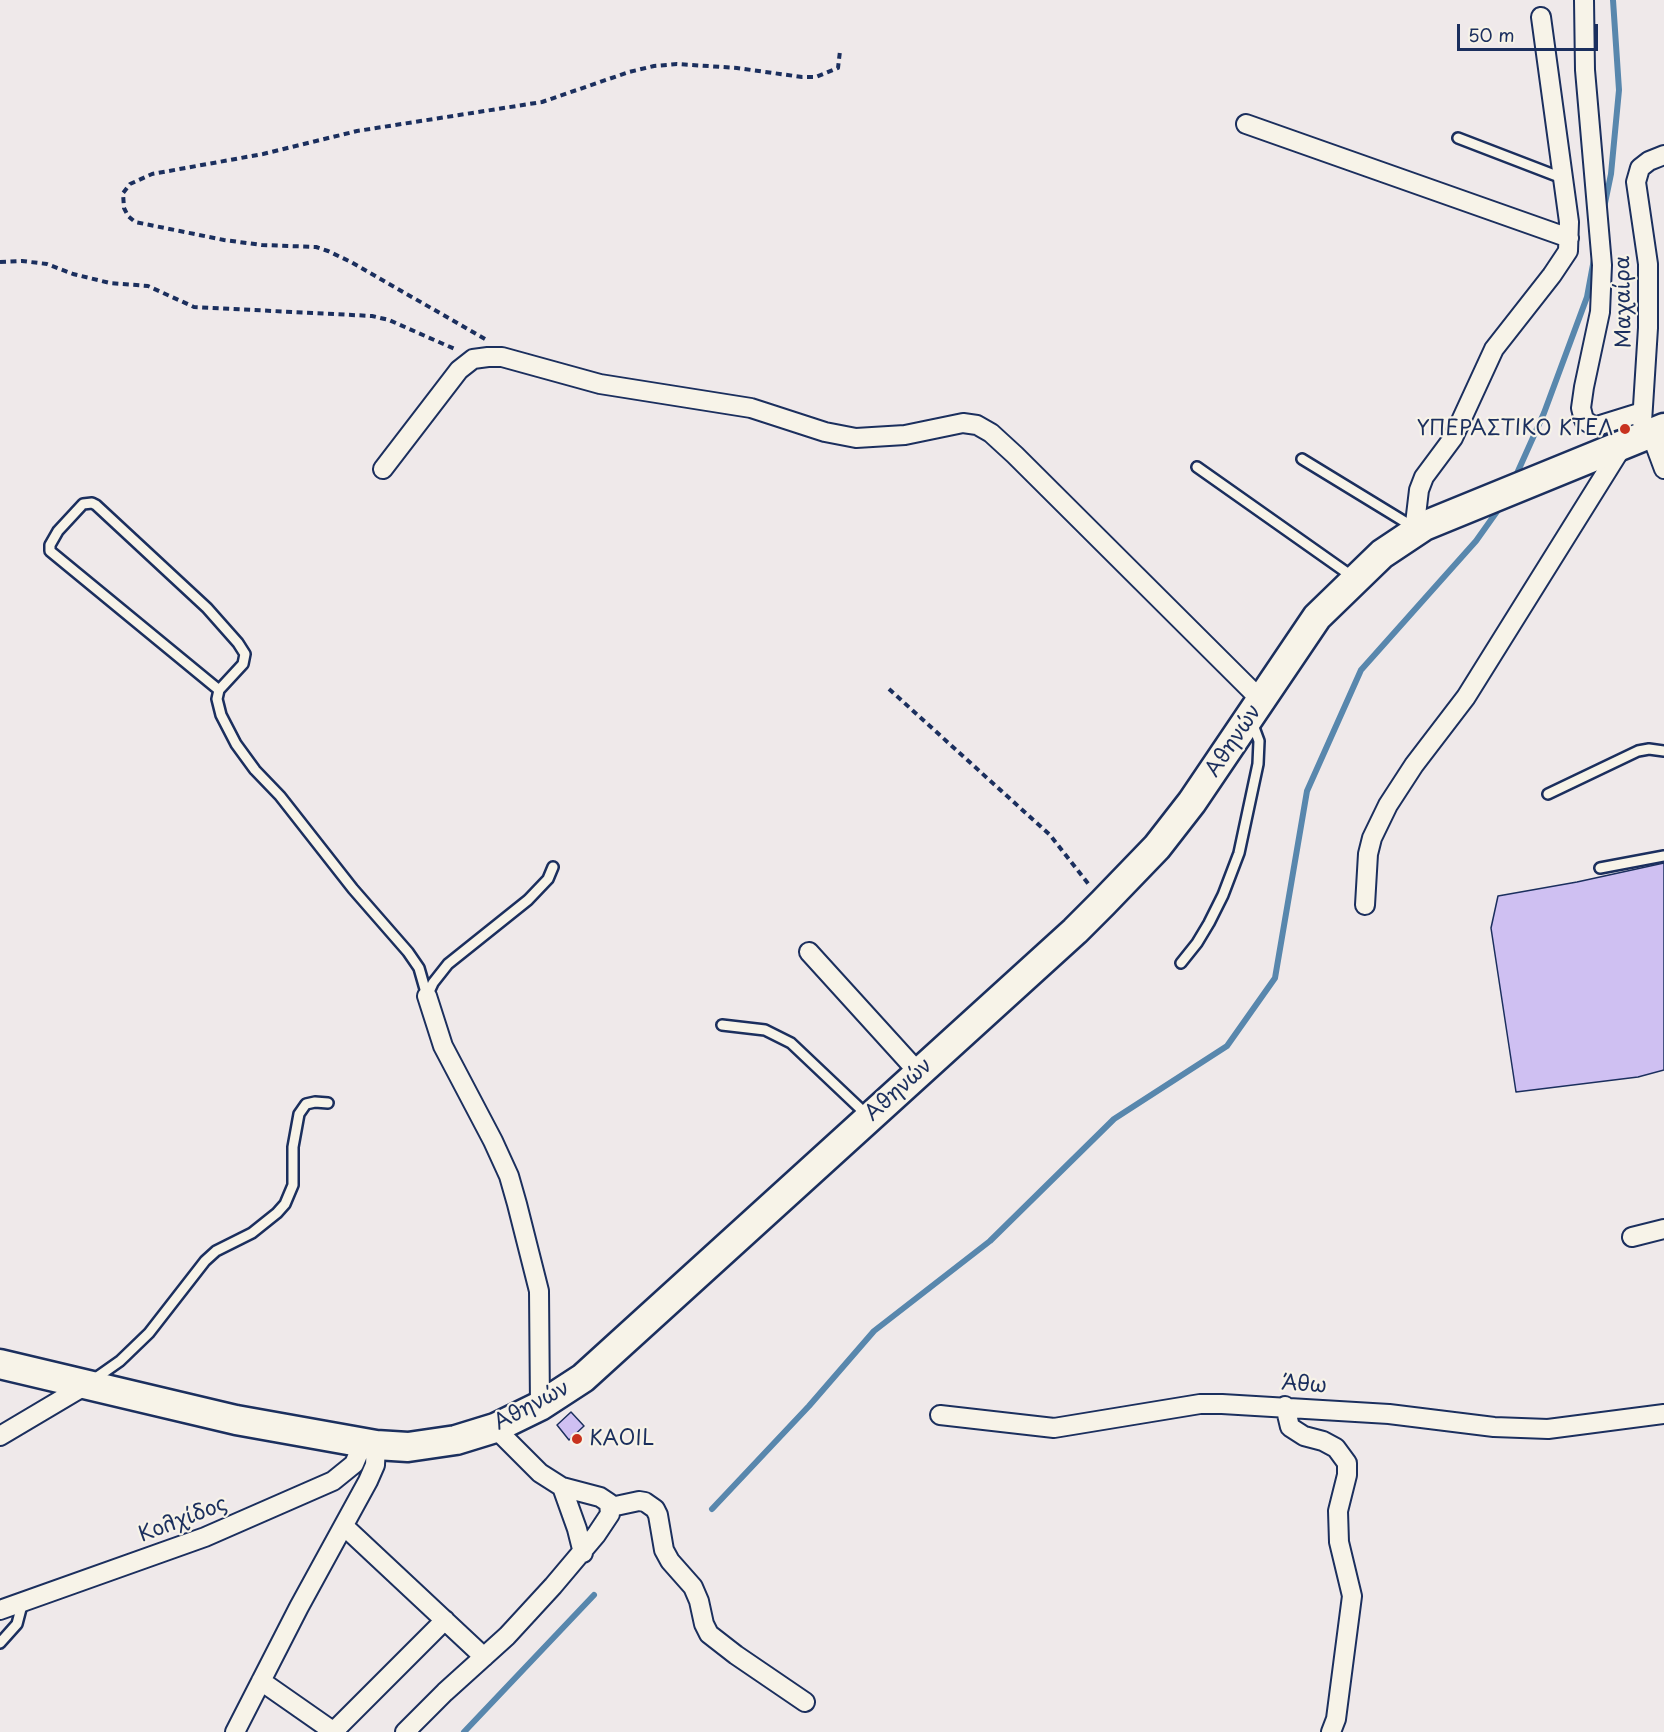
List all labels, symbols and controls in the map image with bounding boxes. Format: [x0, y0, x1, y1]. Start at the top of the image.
scale bar [1460, 12, 1601, 50]
text: 50 m [1468, 21, 1515, 48]
street label: Μαχαίρα [1611, 255, 1637, 349]
place label: ΥΠΕΡΑΣΤΙΚΟ ΚΤΕΛ [1417, 416, 1613, 442]
marker: ΥΠΕΡΑΣΤΙΚΟ ΚΤΕΛ [1618, 422, 1632, 436]
street label: Αθηνών [1201, 700, 1267, 782]
street label: Αθηνών [860, 1053, 938, 1127]
street label: Άθω [1280, 1371, 1328, 1399]
street label: Αθηνών [490, 1376, 574, 1436]
place label: KAOIL [589, 1426, 654, 1452]
marker: KAOIL [570, 1432, 584, 1446]
street label: Κολχίδος [135, 1492, 231, 1548]

